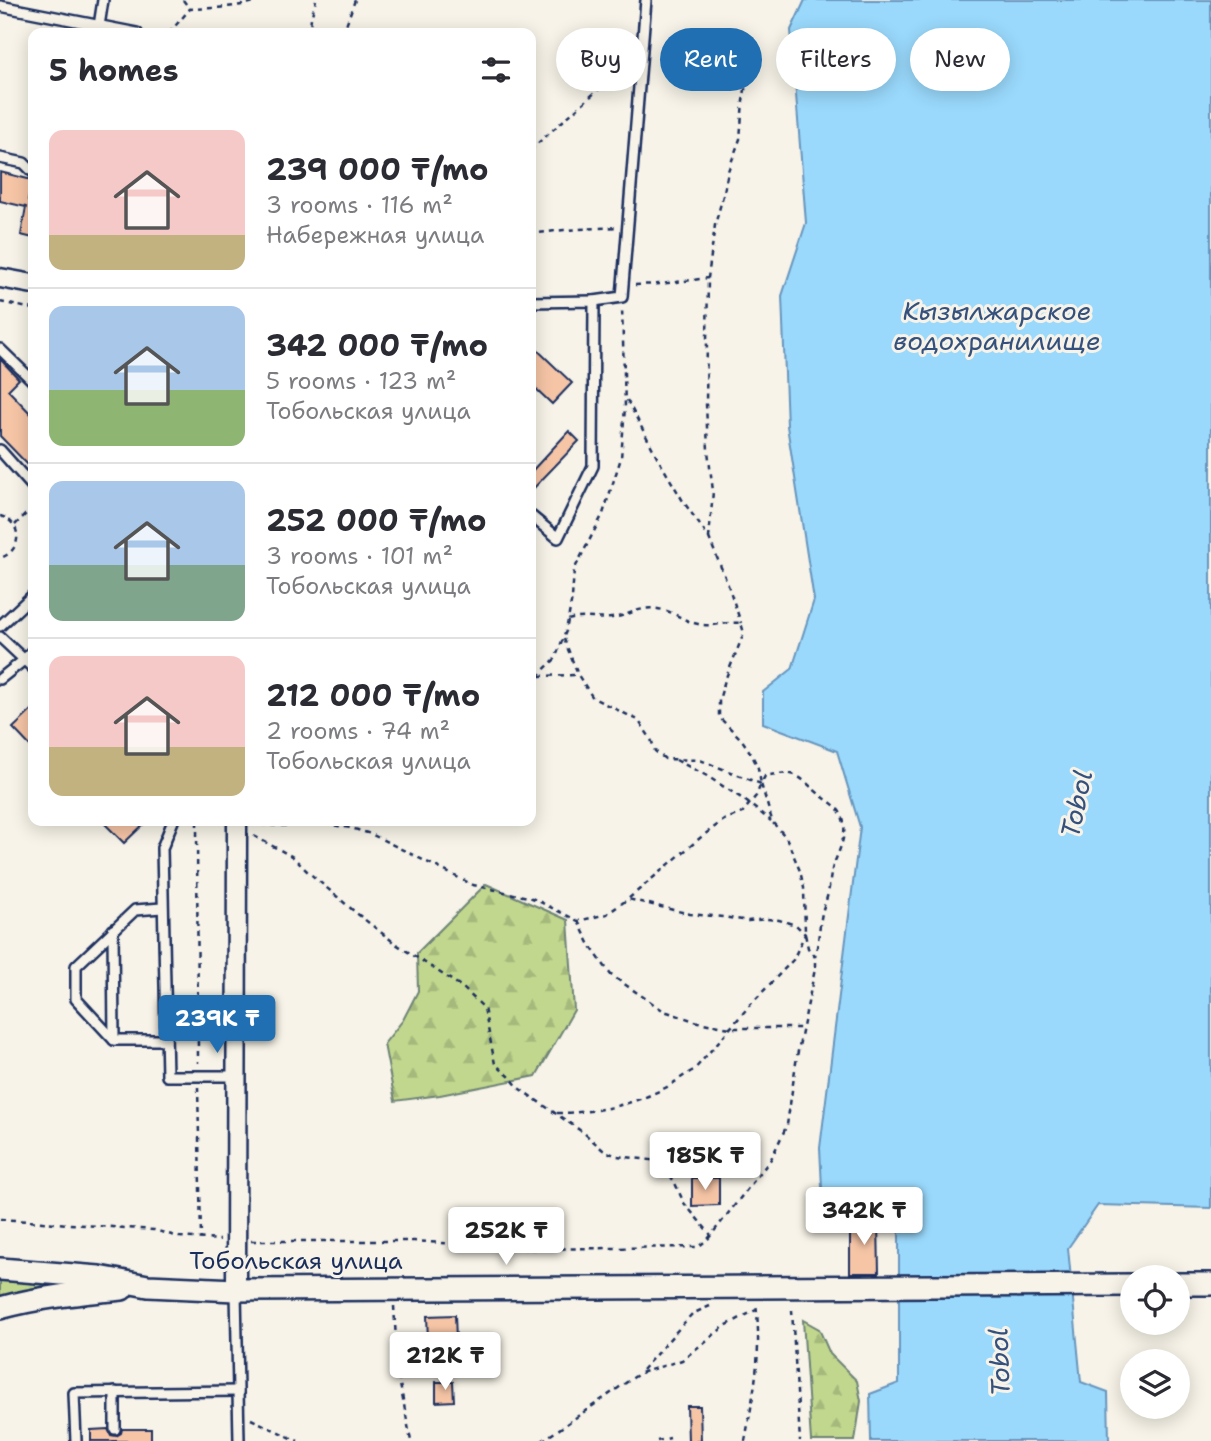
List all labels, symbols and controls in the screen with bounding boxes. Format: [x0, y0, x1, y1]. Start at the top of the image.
chip: Buy [556, 28, 646, 91]
chip: Rent [660, 28, 762, 91]
chip: Filters [776, 28, 896, 91]
chip: New [910, 28, 1010, 91]
text: 5 homes [49, 50, 179, 91]
icon: filters [477, 51, 515, 89]
text: 239 000 ₸/mo [266, 149, 489, 190]
icon: home [105, 158, 189, 242]
text: 3 rooms · 116 m² [266, 190, 453, 220]
text: Набережная улица [266, 220, 484, 250]
water label: Кызылжарское водохранилище [893, 293, 1101, 358]
text: 342 000 ₸/mo [266, 325, 488, 366]
icon: home [105, 334, 189, 418]
text: 5 rooms · 123 m² [266, 366, 456, 396]
text: Тобольская улица [266, 396, 471, 426]
text: 252 000 ₸/mo [266, 500, 486, 541]
icon: home [105, 509, 189, 593]
text: 3 rooms · 101 m² [266, 541, 453, 571]
text: Тобольская улица [266, 571, 471, 601]
text: 212 000 ₸/mo [266, 675, 480, 716]
icon: home [105, 684, 189, 768]
text: 2 rooms · 74 m² [266, 716, 450, 746]
text: Тобольская улица [266, 746, 471, 776]
water label: Tobol [1052, 767, 1100, 841]
pin: 239K ₸ [160, 996, 274, 1055]
text: 239K ₸ [174, 1003, 260, 1033]
pin: 185K ₸ [648, 1132, 762, 1192]
text: 185K ₸ [666, 1140, 744, 1170]
pin: 342K ₸ [807, 1188, 921, 1247]
text: 342K ₸ [822, 1195, 906, 1225]
pin: 252K ₸ [449, 1208, 563, 1267]
text: 252K ₸ [464, 1215, 548, 1245]
street label: Тобольская улица [189, 1245, 403, 1277]
map controls [1120, 1265, 1190, 1419]
button: locate [1120, 1265, 1190, 1335]
water label: Tobol [980, 1327, 1018, 1397]
pin: 212K ₸ [388, 1332, 502, 1392]
text: 212K ₸ [406, 1340, 484, 1370]
button: layers [1120, 1349, 1190, 1419]

